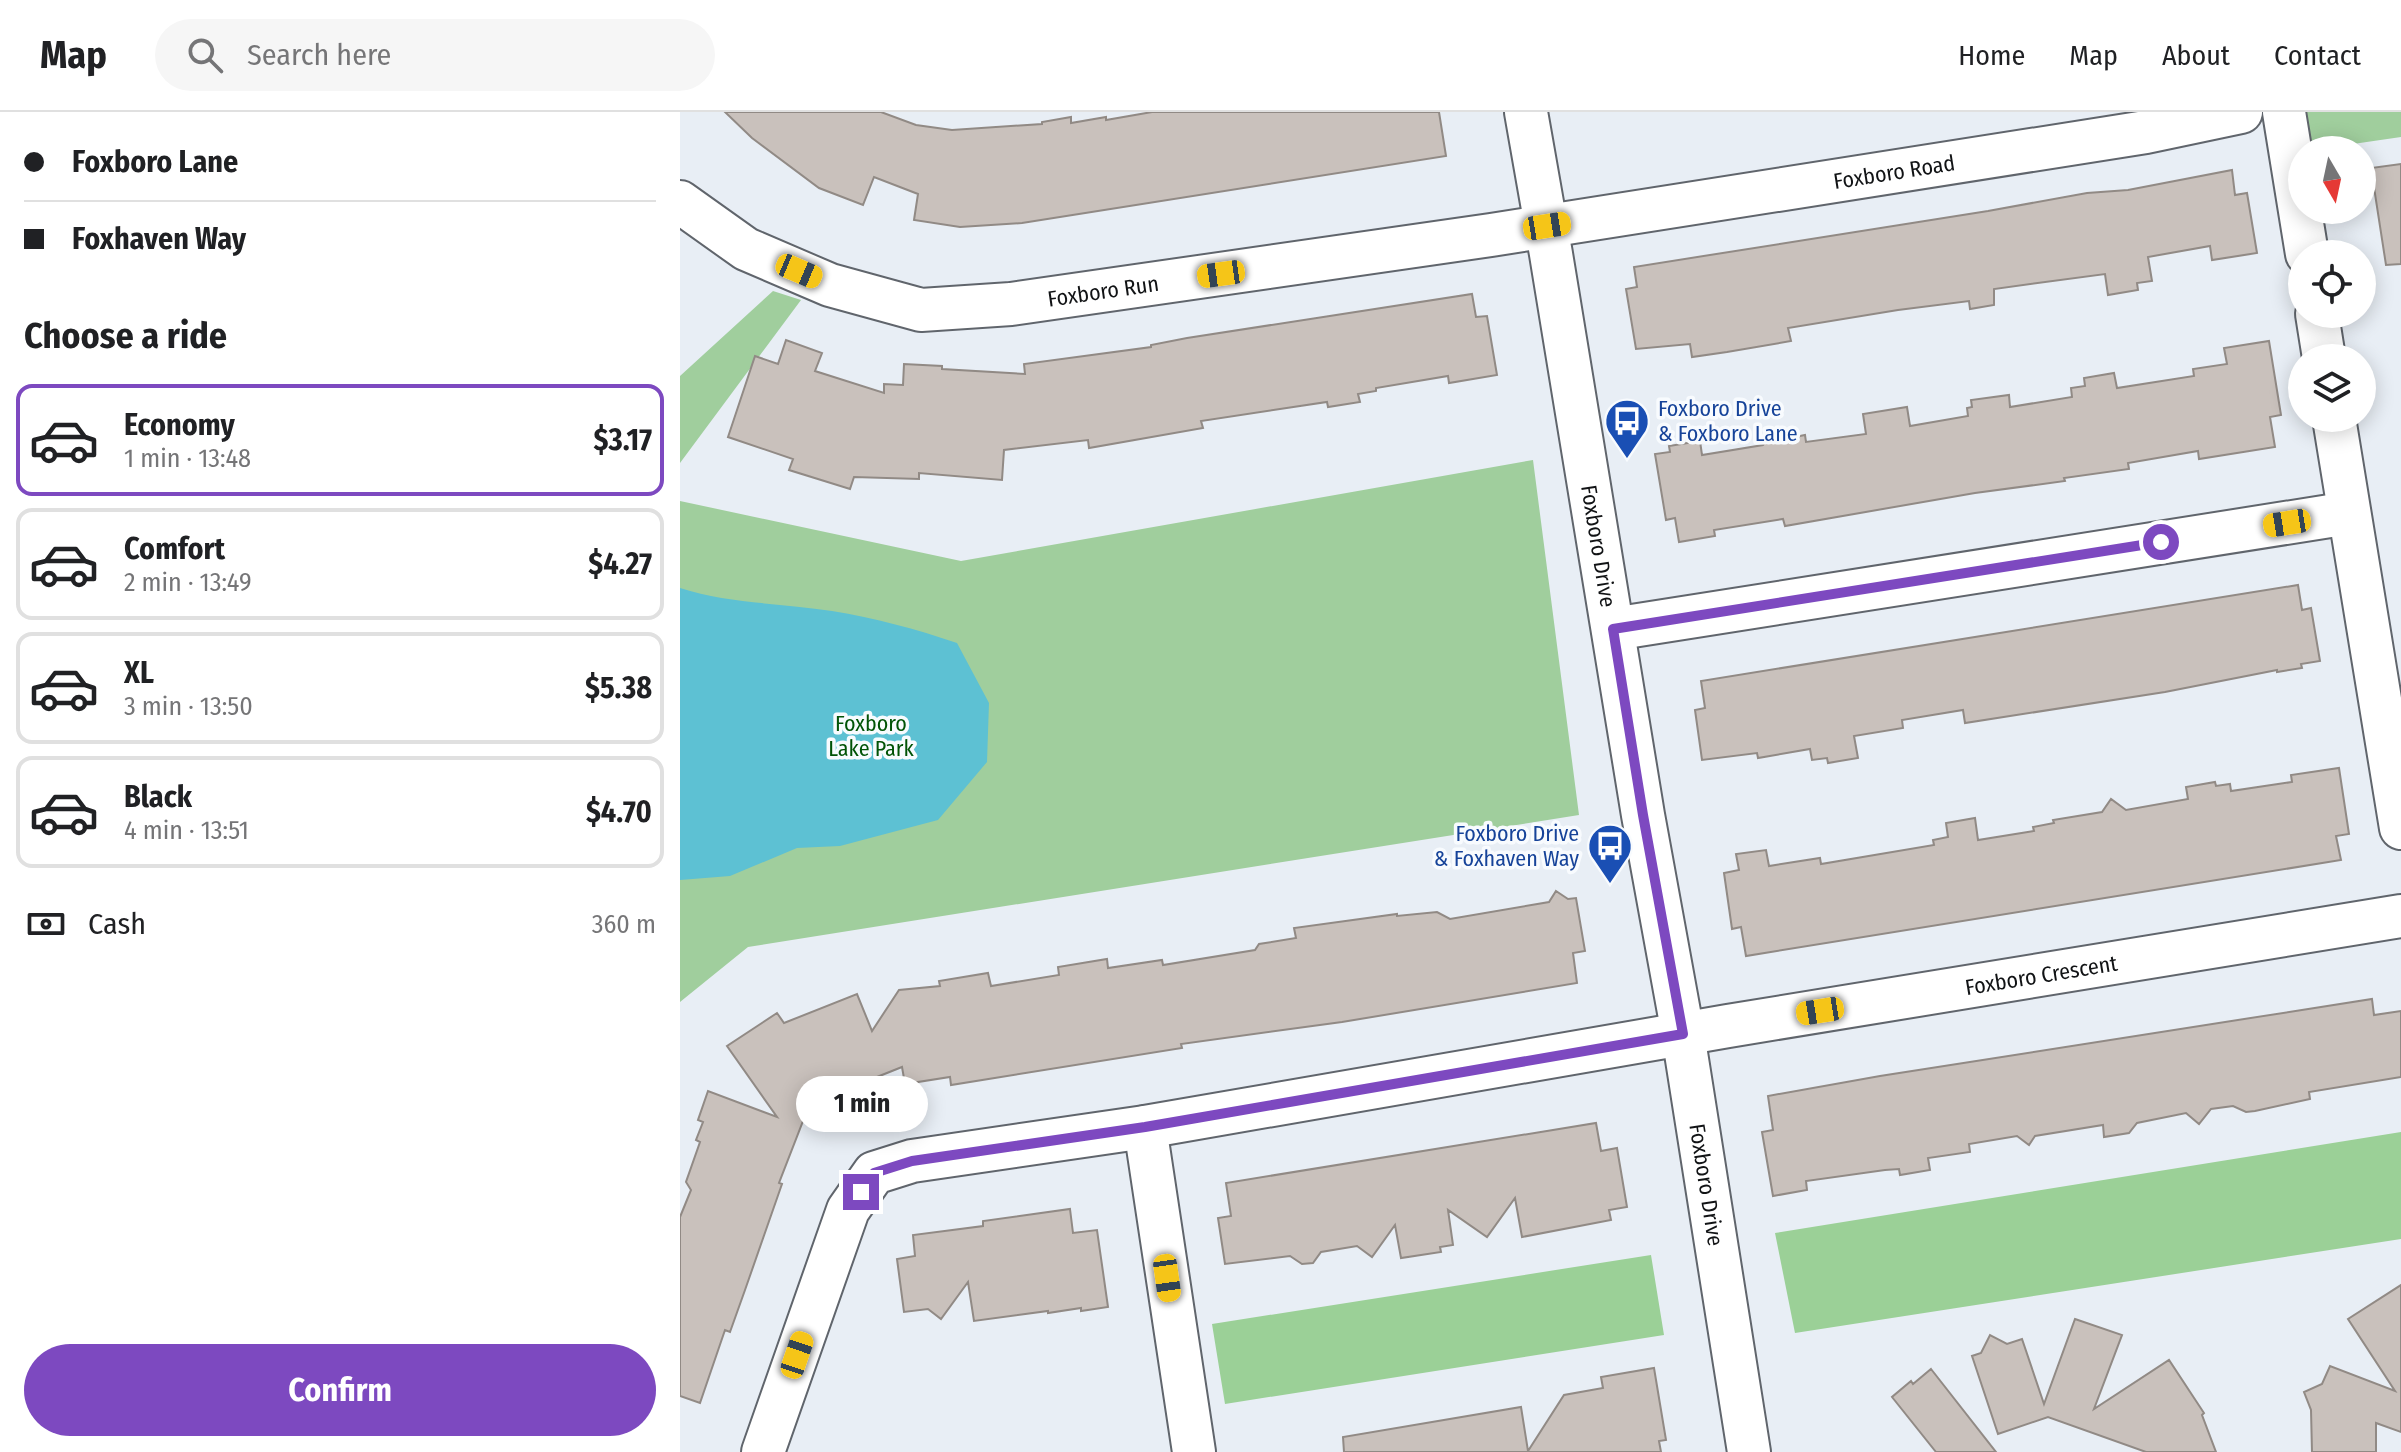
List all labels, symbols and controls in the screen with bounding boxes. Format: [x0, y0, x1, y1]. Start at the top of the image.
search box [155, 19, 715, 91]
text: Map [40, 32, 107, 78]
icon: search [183, 33, 227, 77]
text: Search here [247, 37, 391, 73]
text: Home [1958, 39, 2025, 72]
text: Map [2069, 39, 2118, 72]
text: About [2162, 39, 2230, 72]
text: Contact [2274, 39, 2361, 72]
north arrow [2288, 136, 2376, 224]
map controls [2288, 136, 2376, 432]
text: Foxboro Lane [72, 144, 238, 180]
street label: Foxboro Road [1832, 149, 1957, 195]
car [1521, 210, 1573, 242]
text: Foxhaven Way [72, 221, 246, 257]
button: locate [2288, 240, 2376, 328]
car [772, 251, 826, 291]
car [1196, 259, 1246, 289]
street label: Foxboro Run [1046, 270, 1161, 313]
text: Choose a ride [24, 314, 227, 358]
button: layers [2288, 344, 2376, 432]
place label: Foxboro Drive & Foxboro Lane [1658, 395, 1798, 447]
bus stop icon: Foxboro Drive & Foxboro Lane [1603, 397, 1651, 460]
icon: car [28, 404, 100, 476]
text: Economy [124, 407, 235, 443]
text: $3.17 [594, 422, 652, 458]
text: 1 min · 13:48 [124, 443, 251, 474]
street label: Foxboro Drive [1575, 483, 1622, 609]
car [2261, 507, 2313, 539]
route start [2143, 524, 2179, 560]
icon: car [28, 528, 100, 600]
text: Comfort [124, 531, 225, 567]
text: $4.27 [588, 546, 652, 582]
text: 2 min · 13:49 [124, 567, 252, 598]
icon: car [28, 652, 100, 724]
text: XL [124, 655, 154, 691]
text: $5.38 [585, 670, 652, 706]
text: 3 min · 13:50 [124, 691, 253, 722]
park label: Foxboro Lake Park [828, 710, 915, 762]
icon: car [28, 776, 100, 848]
text: Black [124, 779, 192, 815]
text: $4.70 [586, 794, 652, 830]
text: 4 min · 13:51 [124, 815, 249, 846]
place label: Foxboro Drive & Foxhaven Way [1434, 820, 1579, 872]
bus stop icon: Foxboro Drive & Foxhaven Way [1586, 822, 1634, 885]
icon: cash [24, 902, 68, 946]
text: Cash [88, 906, 146, 942]
text: 360 m [592, 909, 656, 940]
street label: Foxboro Crescent [1963, 949, 2120, 1001]
car [1794, 995, 1846, 1027]
callout: 1 min [795, 1076, 927, 1132]
text: 1 min [834, 1088, 890, 1119]
street label: Foxboro Drive [1683, 1122, 1729, 1248]
route end [843, 1174, 879, 1210]
car [1152, 1253, 1182, 1303]
car [778, 1328, 816, 1382]
button: Confirm [24, 1344, 656, 1436]

